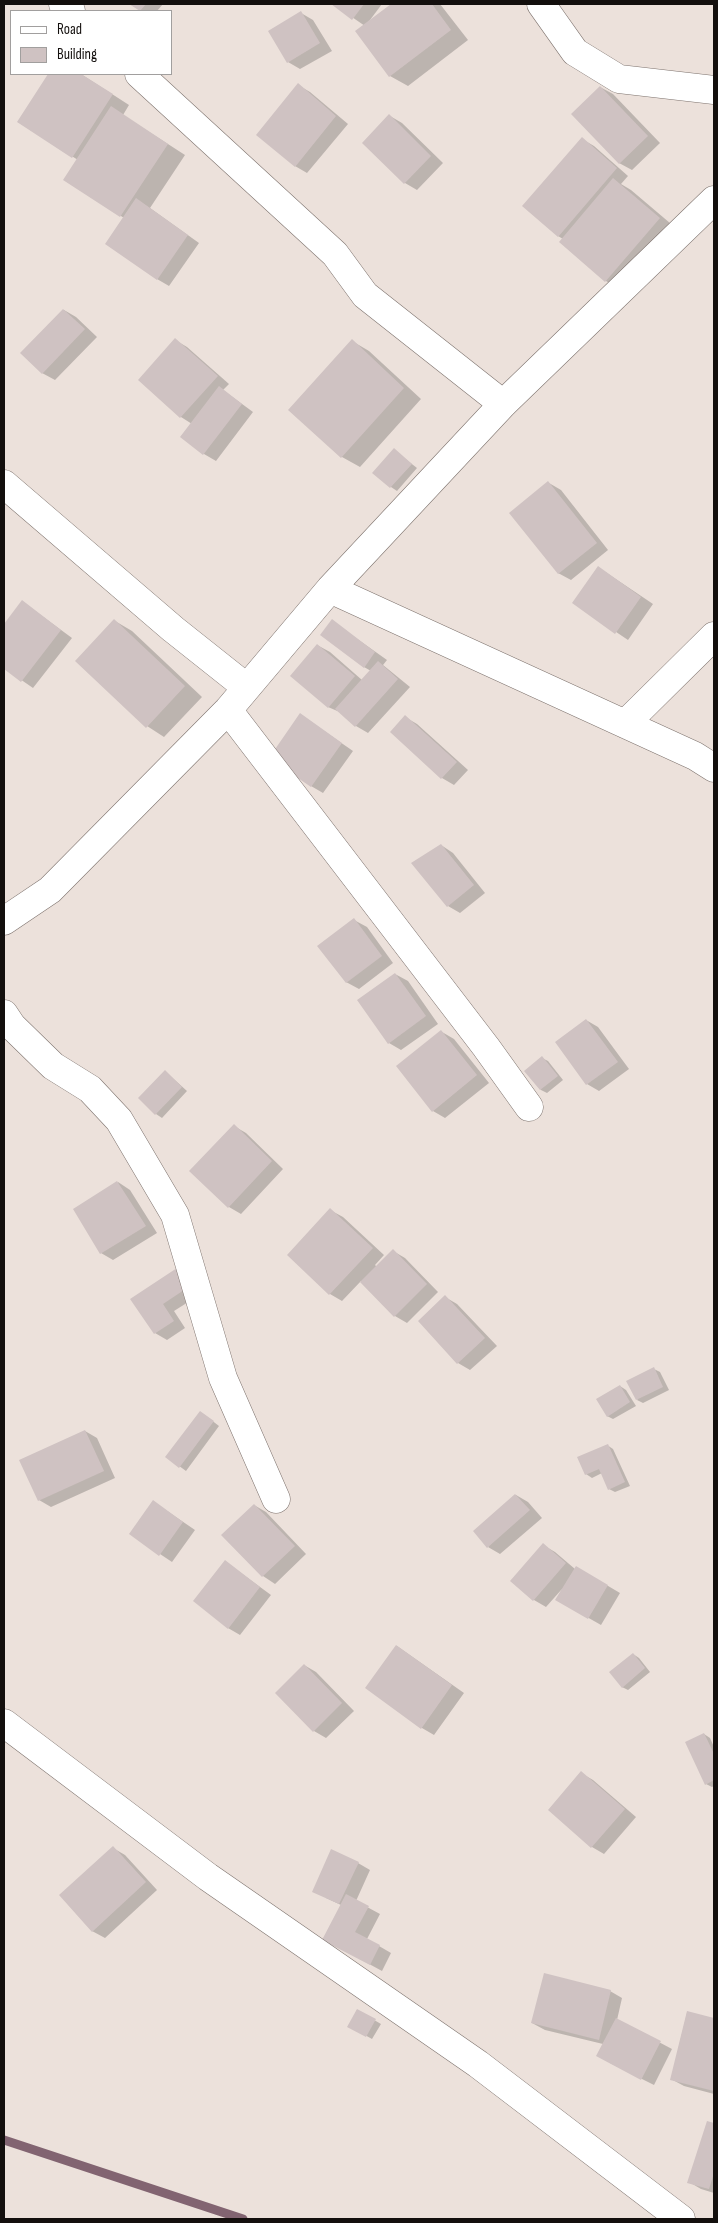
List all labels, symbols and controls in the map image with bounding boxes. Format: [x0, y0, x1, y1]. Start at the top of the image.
legend [10, 10, 172, 75]
text: Road [57, 20, 82, 39]
text: Building [57, 45, 97, 64]

